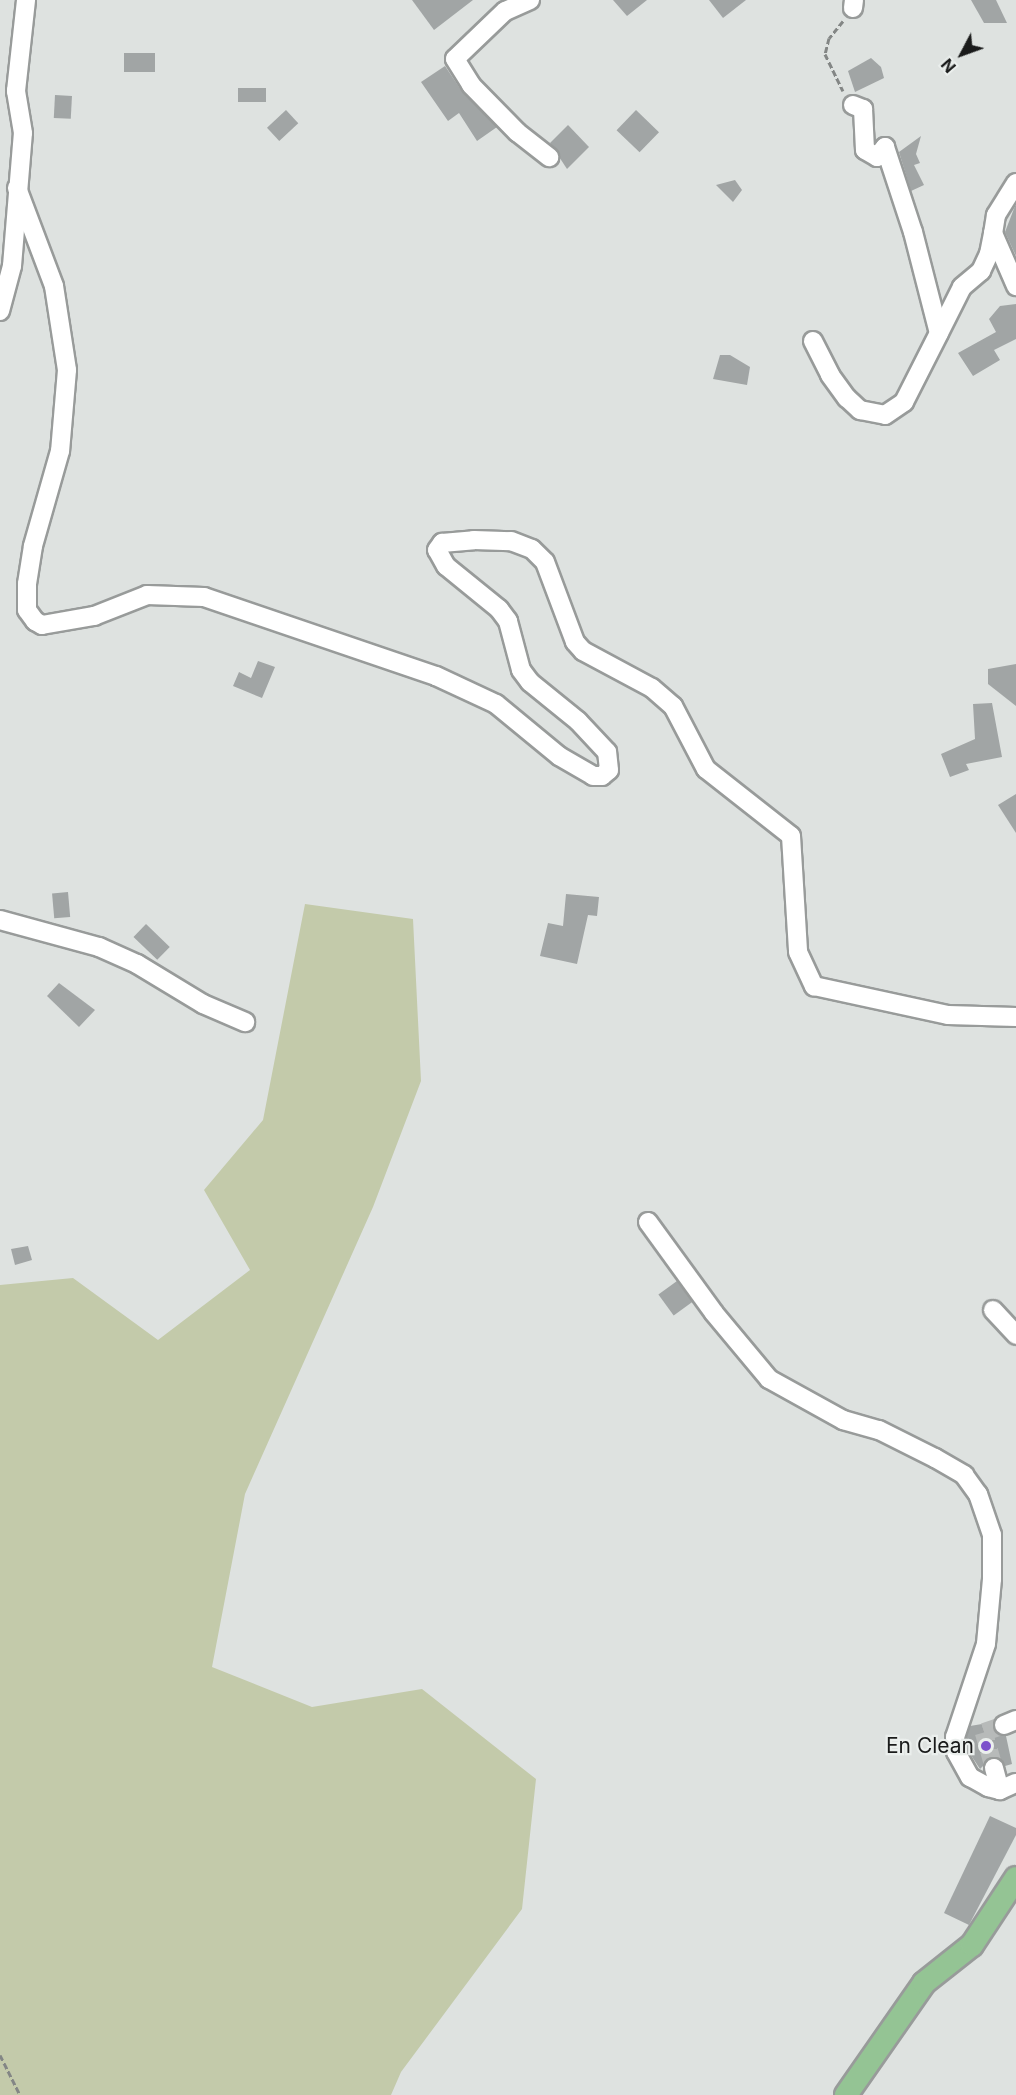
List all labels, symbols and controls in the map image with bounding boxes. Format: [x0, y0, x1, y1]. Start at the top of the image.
north arrow [932, 24, 992, 84]
text: N [937, 55, 960, 77]
place label: En Clean [886, 1733, 974, 1759]
marker: En Clean [979, 1739, 993, 1753]

